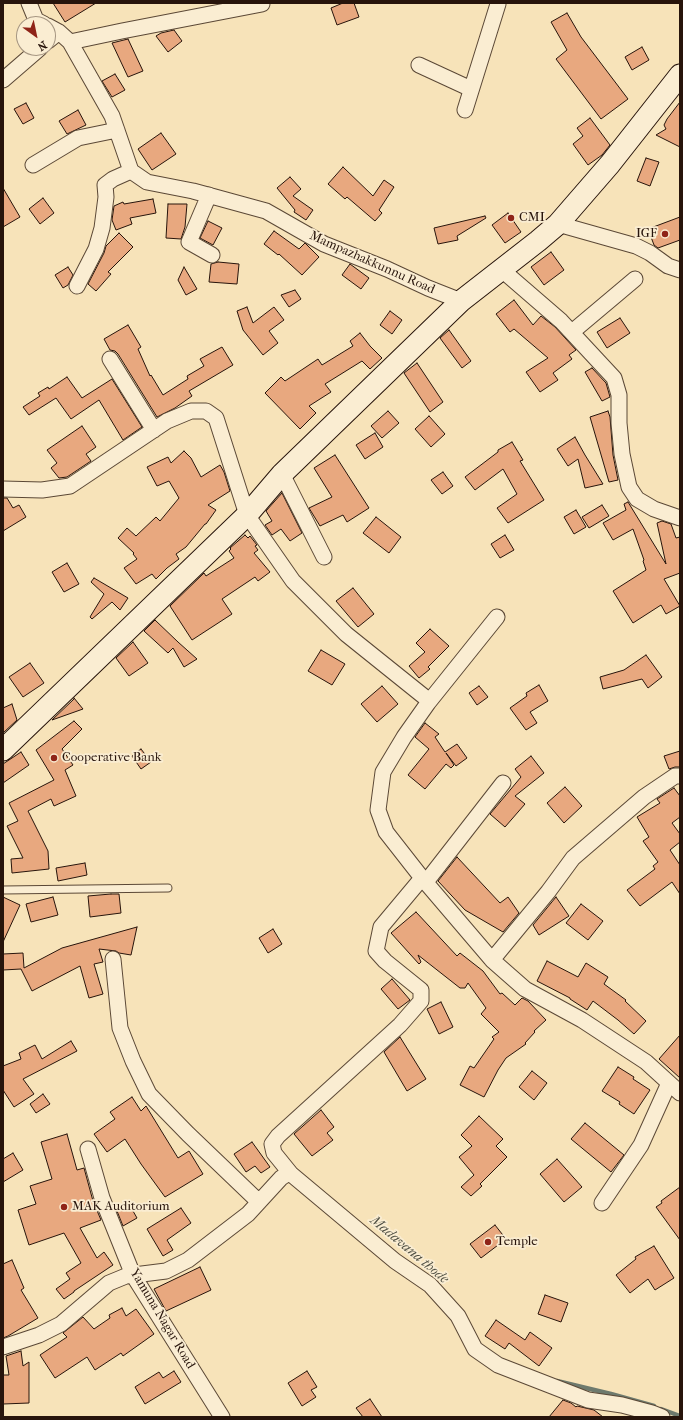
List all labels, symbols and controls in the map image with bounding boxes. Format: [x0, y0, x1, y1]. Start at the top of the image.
north arrow [16, 16, 56, 56]
text: N [35, 38, 49, 53]
place label: CMI [519, 210, 545, 226]
marker: CMI [506, 213, 516, 223]
place label: IGF [636, 226, 657, 242]
street label: Mampazhakkunnu Road [307, 228, 437, 298]
marker: IGF [660, 229, 670, 239]
place label: Cooperative Bank [62, 750, 161, 766]
marker: Cooperative Bank [49, 753, 59, 763]
place label: MAK Auditorium [72, 1199, 170, 1215]
marker: MAK Auditorium [59, 1202, 69, 1212]
water label: Madavana thode [366, 1212, 452, 1288]
place label: Temple [496, 1234, 538, 1250]
marker: Temple [483, 1237, 493, 1247]
street label: Yamuna Nagar Road [126, 1266, 198, 1372]

